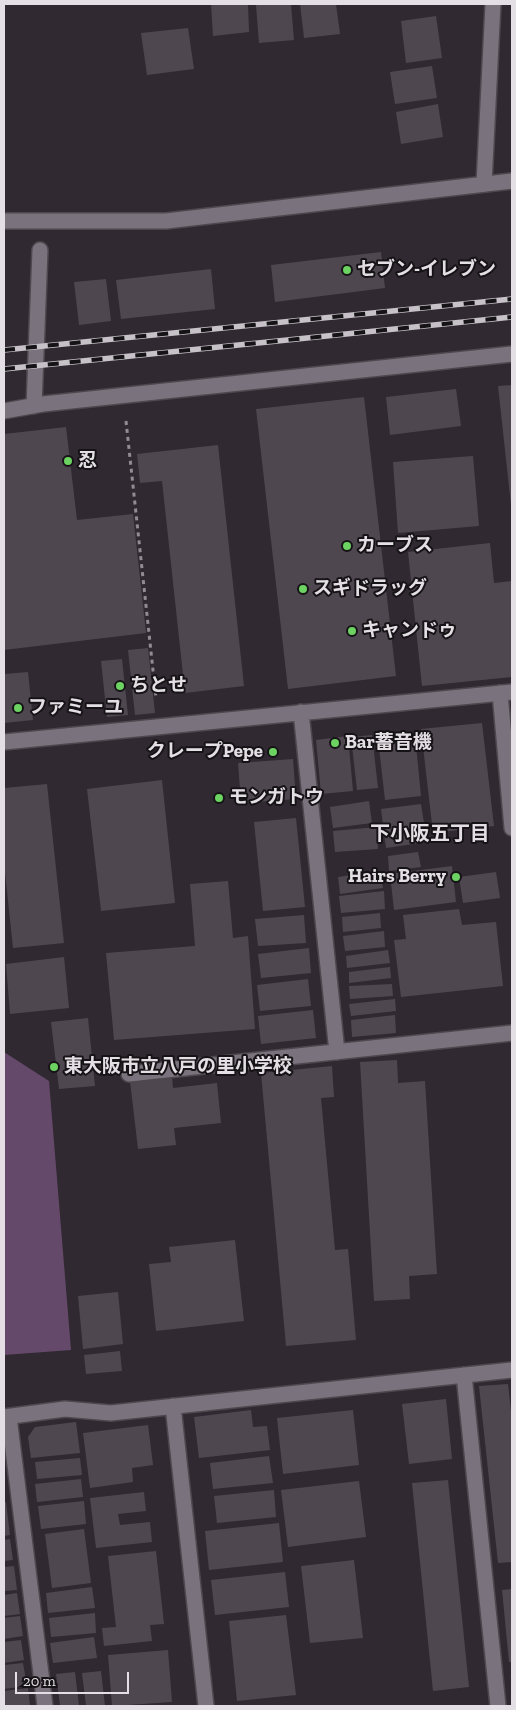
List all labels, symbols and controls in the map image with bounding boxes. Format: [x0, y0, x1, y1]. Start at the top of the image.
place label: セブン-イレブン [357, 259, 496, 281]
marker: セブン-イレブン [341, 264, 353, 276]
place label: 忍 [78, 450, 97, 472]
marker: 忍 [62, 455, 74, 467]
place label: カーブス [357, 535, 433, 557]
marker: カーブス [341, 540, 353, 552]
place label: スギドラッグ [313, 578, 427, 600]
marker: スギドラッグ [297, 583, 309, 595]
place label: キャンドゥ [362, 620, 457, 642]
marker: キャンドゥ [346, 625, 358, 637]
place label: ちとせ [130, 675, 187, 697]
marker: ちとせ [114, 680, 126, 692]
place label: ファミーユ [28, 697, 123, 719]
marker: ファミーユ [12, 702, 24, 714]
place label: Bar蓄音機 [345, 732, 432, 754]
marker: Bar蓄音機 [329, 737, 341, 749]
place label: クレープPepe [147, 741, 263, 763]
marker: クレープPepe [267, 746, 279, 758]
place label: モンガトウ [229, 787, 324, 809]
marker: モンガトウ [213, 792, 225, 804]
district label: 下小阪五丁目 [370, 822, 490, 846]
place label: Hairs Berry [348, 866, 446, 888]
marker: Hairs Berry [450, 871, 462, 883]
place label: 東大阪市立八戸の里小学校 [64, 1056, 292, 1078]
marker: 東大阪市立八戸の里小学校 [48, 1061, 60, 1073]
scale bar [18, 1662, 131, 1694]
text: 20 m [23, 1672, 56, 1690]

